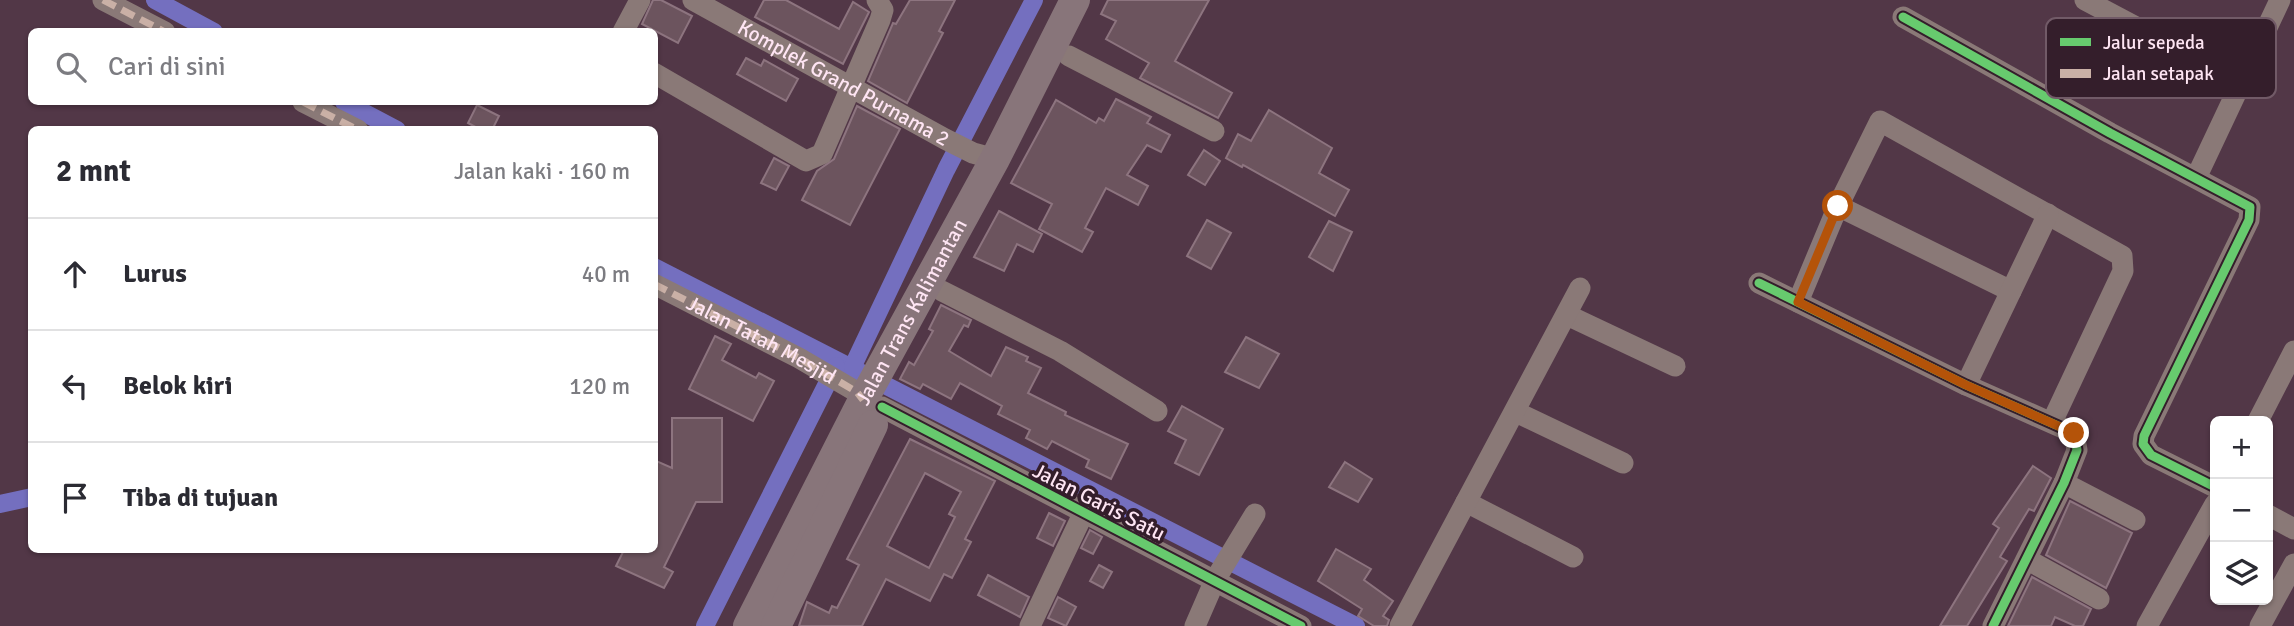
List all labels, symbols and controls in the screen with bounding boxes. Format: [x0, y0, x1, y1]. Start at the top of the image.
street label: Komplek Grand Purnama 2 [733, 14, 954, 152]
legend [2046, 18, 2276, 98]
search box [28, 28, 658, 105]
text: Jalur sepeda [2103, 31, 2205, 55]
icon: search [52, 48, 90, 86]
text: Cari di sini [108, 51, 226, 83]
text: Jalan setapak [2103, 62, 2214, 86]
text: 2 mnt [56, 153, 131, 190]
text: Jalan kaki · 160 m [454, 157, 630, 186]
route start [1822, 190, 1853, 221]
street label: Jalan Trans Kalimantan [850, 214, 973, 410]
icon: ahead [56, 255, 94, 293]
text: Lurus [123, 258, 187, 290]
text: 40 m [582, 260, 630, 289]
street label: Jalan Tatah Mesjid [682, 290, 841, 390]
icon: left [56, 367, 94, 405]
text: Belok kiri [123, 370, 232, 402]
text: 120 m [569, 372, 630, 401]
map controls [2210, 416, 2273, 605]
button: + [2210, 416, 2273, 479]
route end [2058, 417, 2089, 448]
street label: Jalan Garis Satu [1028, 457, 1170, 547]
icon: arrive [56, 479, 94, 517]
button: − [2210, 479, 2273, 542]
text: Tiba di tujuan [123, 482, 278, 514]
button: layers [2210, 542, 2273, 605]

